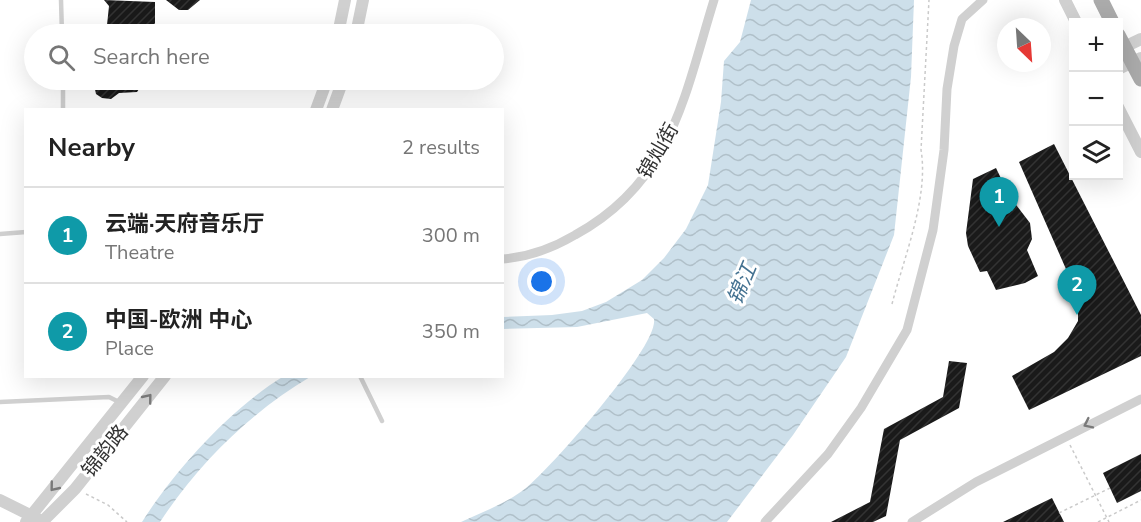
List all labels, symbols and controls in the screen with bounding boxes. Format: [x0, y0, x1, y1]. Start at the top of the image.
north arrow [997, 18, 1051, 72]
map controls [1069, 18, 1123, 180]
button: + [1069, 18, 1123, 72]
search box [24, 24, 504, 90]
icon: search [45, 41, 78, 74]
text: Search here [93, 42, 210, 72]
button: − [1069, 72, 1123, 126]
street label: 锦灿街 [631, 118, 685, 184]
button: layers [1069, 126, 1123, 180]
text: Nearby [48, 130, 135, 165]
text: 2 results [402, 134, 480, 161]
pin: 1 [980, 178, 1018, 227]
text: 云端·天府音乐厅 [105, 209, 264, 239]
text: 1 [62, 222, 74, 249]
text: 300 m [422, 222, 480, 249]
text: Theatre [105, 239, 174, 266]
water label: 锦江 [721, 257, 764, 309]
pin: 2 [1058, 266, 1096, 315]
your location [527, 267, 556, 296]
text: 中国-欧洲 中心 [105, 305, 253, 335]
text: 2 [62, 318, 74, 345]
text: 350 m [422, 318, 480, 345]
text: Place [105, 335, 154, 362]
one-way arrow [140, 394, 151, 405]
one-way arrow [1084, 417, 1095, 429]
street label: 锦韵路 [76, 419, 134, 483]
one-way arrow [50, 481, 61, 492]

